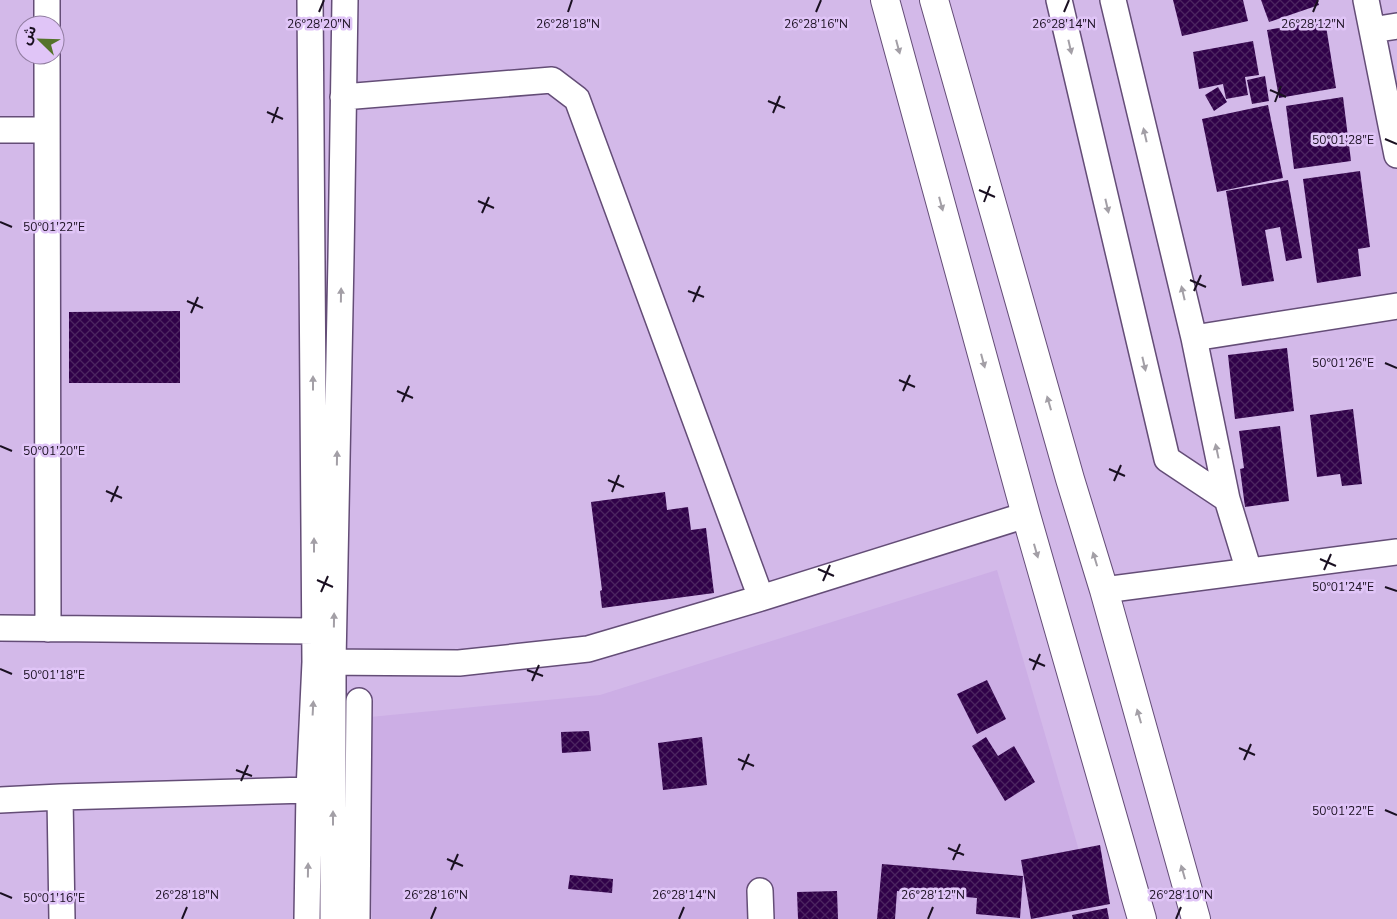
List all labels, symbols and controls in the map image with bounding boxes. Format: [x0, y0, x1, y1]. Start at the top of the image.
north arrow [15, 15, 65, 65]
text: 26°28'20"N [287, 16, 351, 32]
text: 26°28'18"N [536, 16, 600, 32]
text: 26°28'16"N [784, 16, 848, 32]
text: 26°28'14"N [1032, 16, 1096, 32]
text: 26°28'12"N [1281, 16, 1345, 32]
text: ش [16, 23, 41, 48]
one-way arrow [894, 39, 902, 55]
one-way arrow [1066, 40, 1074, 55]
one-way arrow [1141, 127, 1149, 142]
text: 50°01'28"E [1312, 132, 1374, 148]
one-way arrow [937, 196, 945, 211]
one-way arrow [1103, 198, 1111, 213]
text: 50°01'22"E [23, 219, 85, 235]
one-way arrow [1179, 285, 1187, 300]
one-way arrow [337, 287, 345, 303]
one-way arrow [980, 353, 988, 368]
text: 50°01'26"E [1312, 355, 1374, 371]
one-way arrow [1140, 356, 1148, 371]
one-way arrow [309, 375, 317, 391]
one-way arrow [1044, 396, 1052, 411]
text: 50°01'20"E [23, 443, 85, 459]
one-way arrow [1213, 444, 1221, 459]
one-way arrow [334, 450, 342, 466]
one-way arrow [310, 537, 318, 553]
one-way arrow [1032, 544, 1040, 559]
one-way arrow [1090, 552, 1098, 567]
text: 50°01'24"E [1312, 579, 1374, 595]
one-way arrow [330, 612, 338, 628]
text: 50°01'18"E [23, 667, 85, 683]
one-way arrow [309, 700, 317, 716]
one-way arrow [1135, 708, 1143, 723]
text: 50°01'22"E [1312, 803, 1374, 819]
one-way arrow [329, 810, 337, 826]
one-way arrow [304, 862, 312, 878]
one-way arrow [1178, 864, 1186, 879]
text: 26°28'18"N [155, 887, 219, 903]
text: 26°28'16"N [404, 887, 468, 903]
text: 26°28'14"N [652, 887, 716, 903]
text: 26°28'12"N [901, 887, 965, 903]
text: 26°28'10"N [1149, 887, 1213, 903]
text: 50°01'16"E [23, 890, 85, 906]

